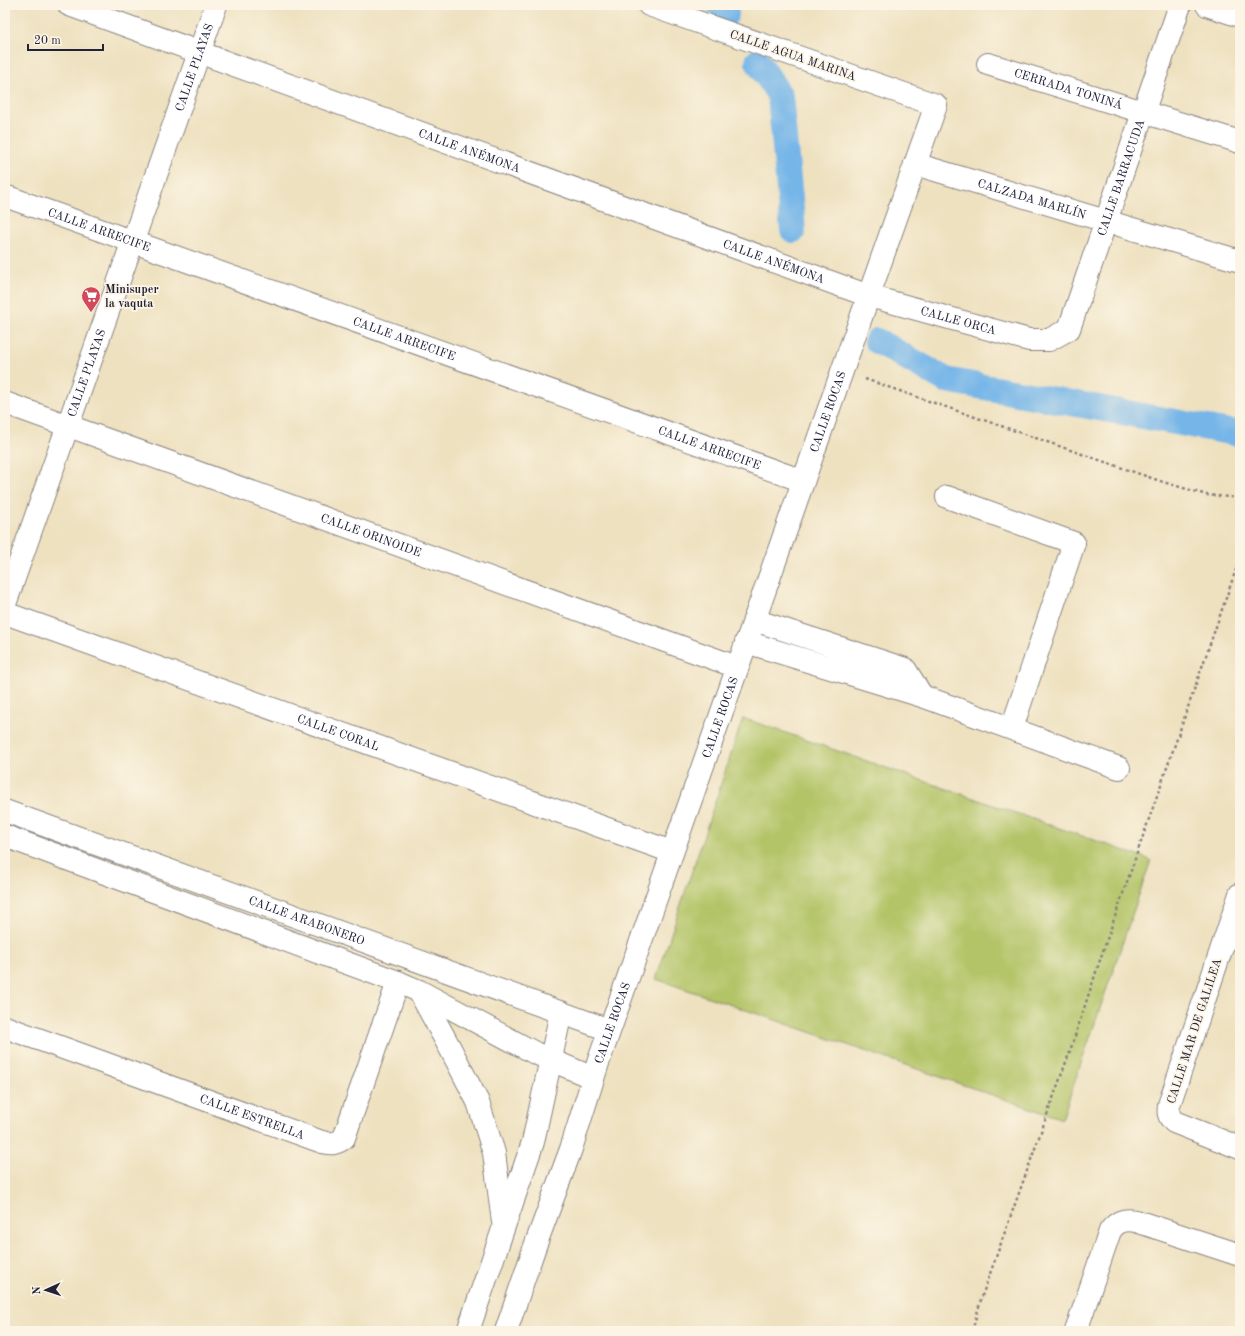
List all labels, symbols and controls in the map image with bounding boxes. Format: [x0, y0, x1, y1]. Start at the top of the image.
street label: CALLE PLAYAS [174, 22, 216, 113]
scale bar [28, 26, 103, 52]
street label: CALLE AGUA MARINA [728, 29, 857, 83]
text: 20 m [34, 35, 61, 47]
street label: CERRADA TONINÁ [1012, 67, 1125, 112]
street label: CALLE BARRACUDA [1096, 118, 1147, 238]
street label: CALLE ANÉMONA [416, 128, 522, 176]
street label: CALZADA MARLÍN [976, 178, 1087, 222]
street label: CALLE ARRECIFE [46, 207, 152, 254]
street label: CALLE ANÉMONA [721, 238, 826, 286]
place label: Minisuper la vaquta [105, 284, 159, 310]
supermarket icon: Minisuper la vaquta [80, 285, 102, 313]
street label: CALLE ORCA [919, 305, 997, 338]
street label: CALLE ARRECIFE [351, 316, 457, 363]
street label: CALLE PLAYAS [66, 328, 108, 419]
street label: CALLE ROCAS [809, 370, 849, 454]
street label: CALLE ARRECIFE [656, 425, 762, 472]
street label: CALLE ORINOIDE [319, 512, 423, 560]
street label: CALLE ROCAS [701, 675, 741, 760]
street label: CALLE CORAL [295, 713, 381, 754]
street label: CALLE ARABONERO [247, 895, 366, 948]
street label: CALLE MAR DE GALILEA [1166, 957, 1224, 1106]
street label: CALLE ROCAS [593, 981, 633, 1065]
street label: CALLE ESTRELLA [198, 1093, 306, 1142]
north arrow [26, 1270, 66, 1310]
text: N [32, 1285, 43, 1295]

